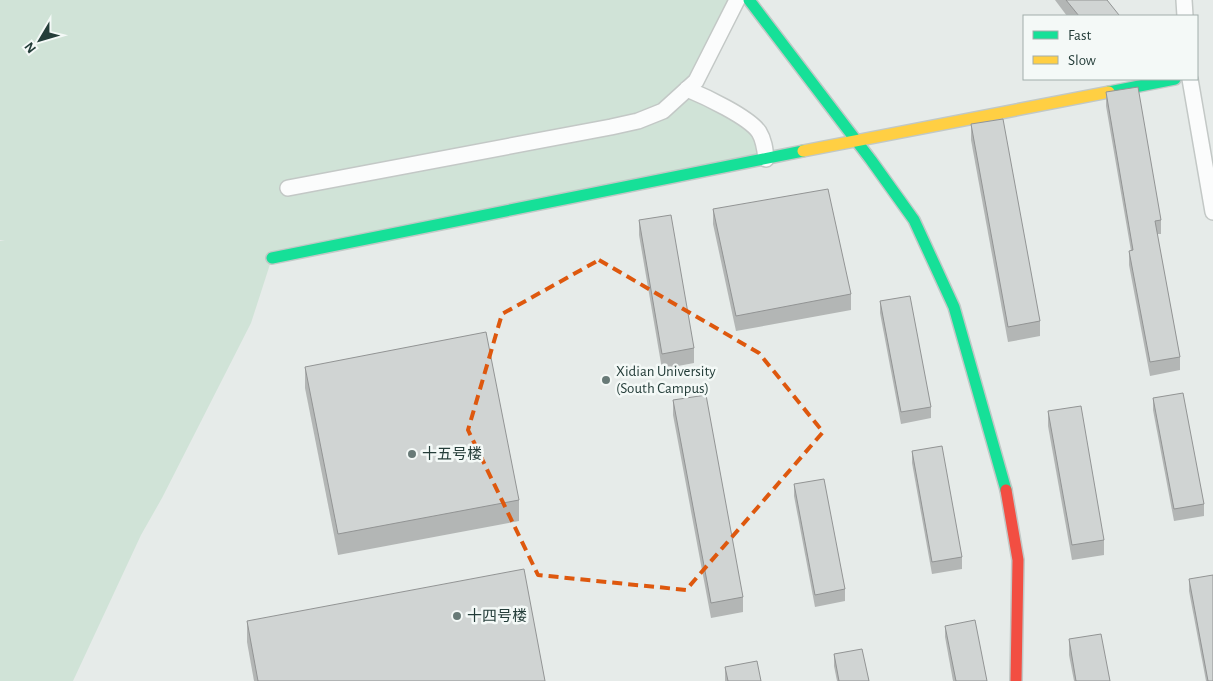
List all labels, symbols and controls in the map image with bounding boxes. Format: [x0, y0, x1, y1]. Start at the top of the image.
north arrow [15, 15, 65, 65]
legend [1023, 15, 1198, 80]
text: Fast [1068, 28, 1092, 43]
text: N [22, 39, 39, 56]
text: Slow [1068, 53, 1096, 68]
place label: Xidian University (South Campus) [616, 364, 716, 396]
marker: Xidian University (South Campus) [600, 374, 612, 386]
place label: 十五号楼 [422, 446, 482, 462]
marker: 十五号楼 [406, 448, 418, 460]
place label: 十四号楼 [467, 608, 527, 624]
marker: 十四号楼 [451, 610, 463, 622]

